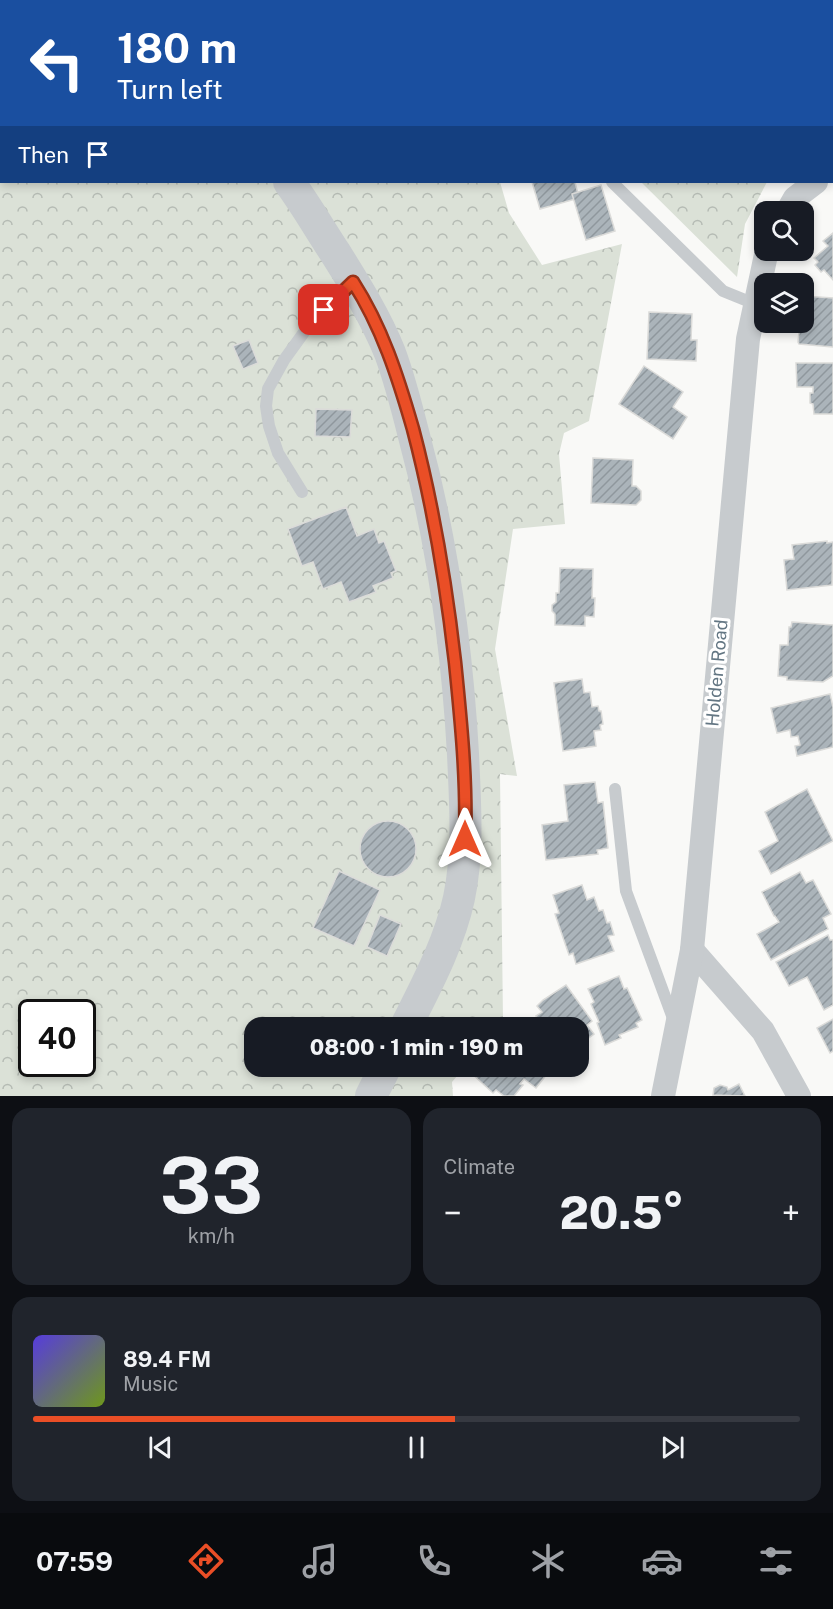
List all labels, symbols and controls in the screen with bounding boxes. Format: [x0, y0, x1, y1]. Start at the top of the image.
text: 180 m [117, 23, 237, 72]
icon: left [18, 24, 96, 102]
text: Turn left [117, 73, 223, 105]
icon: arrive [81, 138, 114, 171]
text: Then [18, 142, 69, 168]
map controls [754, 201, 814, 333]
button: search [754, 201, 814, 261]
button: layers [754, 273, 814, 333]
pin [298, 284, 349, 335]
icon: arrive [307, 293, 340, 326]
street label: Holden Road [701, 619, 732, 727]
position arrow [433, 807, 497, 871]
speed limit sign: 40 [18, 999, 96, 1077]
text: 08:00 · 1 min · 190 m [310, 1034, 523, 1060]
text: 33 [160, 1139, 263, 1231]
text: Climate [444, 1155, 515, 1179]
text: 20.5° [559, 1186, 684, 1239]
text: − [444, 1194, 462, 1232]
text: + [782, 1194, 800, 1232]
text: km/h [188, 1224, 235, 1248]
text: 89.4 FM [123, 1346, 211, 1372]
text: Music [123, 1372, 178, 1396]
icon: previous [144, 1431, 177, 1464]
icon: pause [400, 1431, 433, 1464]
icon: next [656, 1431, 689, 1464]
icon: directions [185, 1540, 227, 1582]
icon: music [299, 1540, 341, 1582]
icon: phone [413, 1540, 455, 1582]
icon: climate [527, 1540, 569, 1582]
icon: car [641, 1540, 683, 1582]
icon: filters [755, 1540, 797, 1582]
text: 07:59 [36, 1545, 113, 1577]

